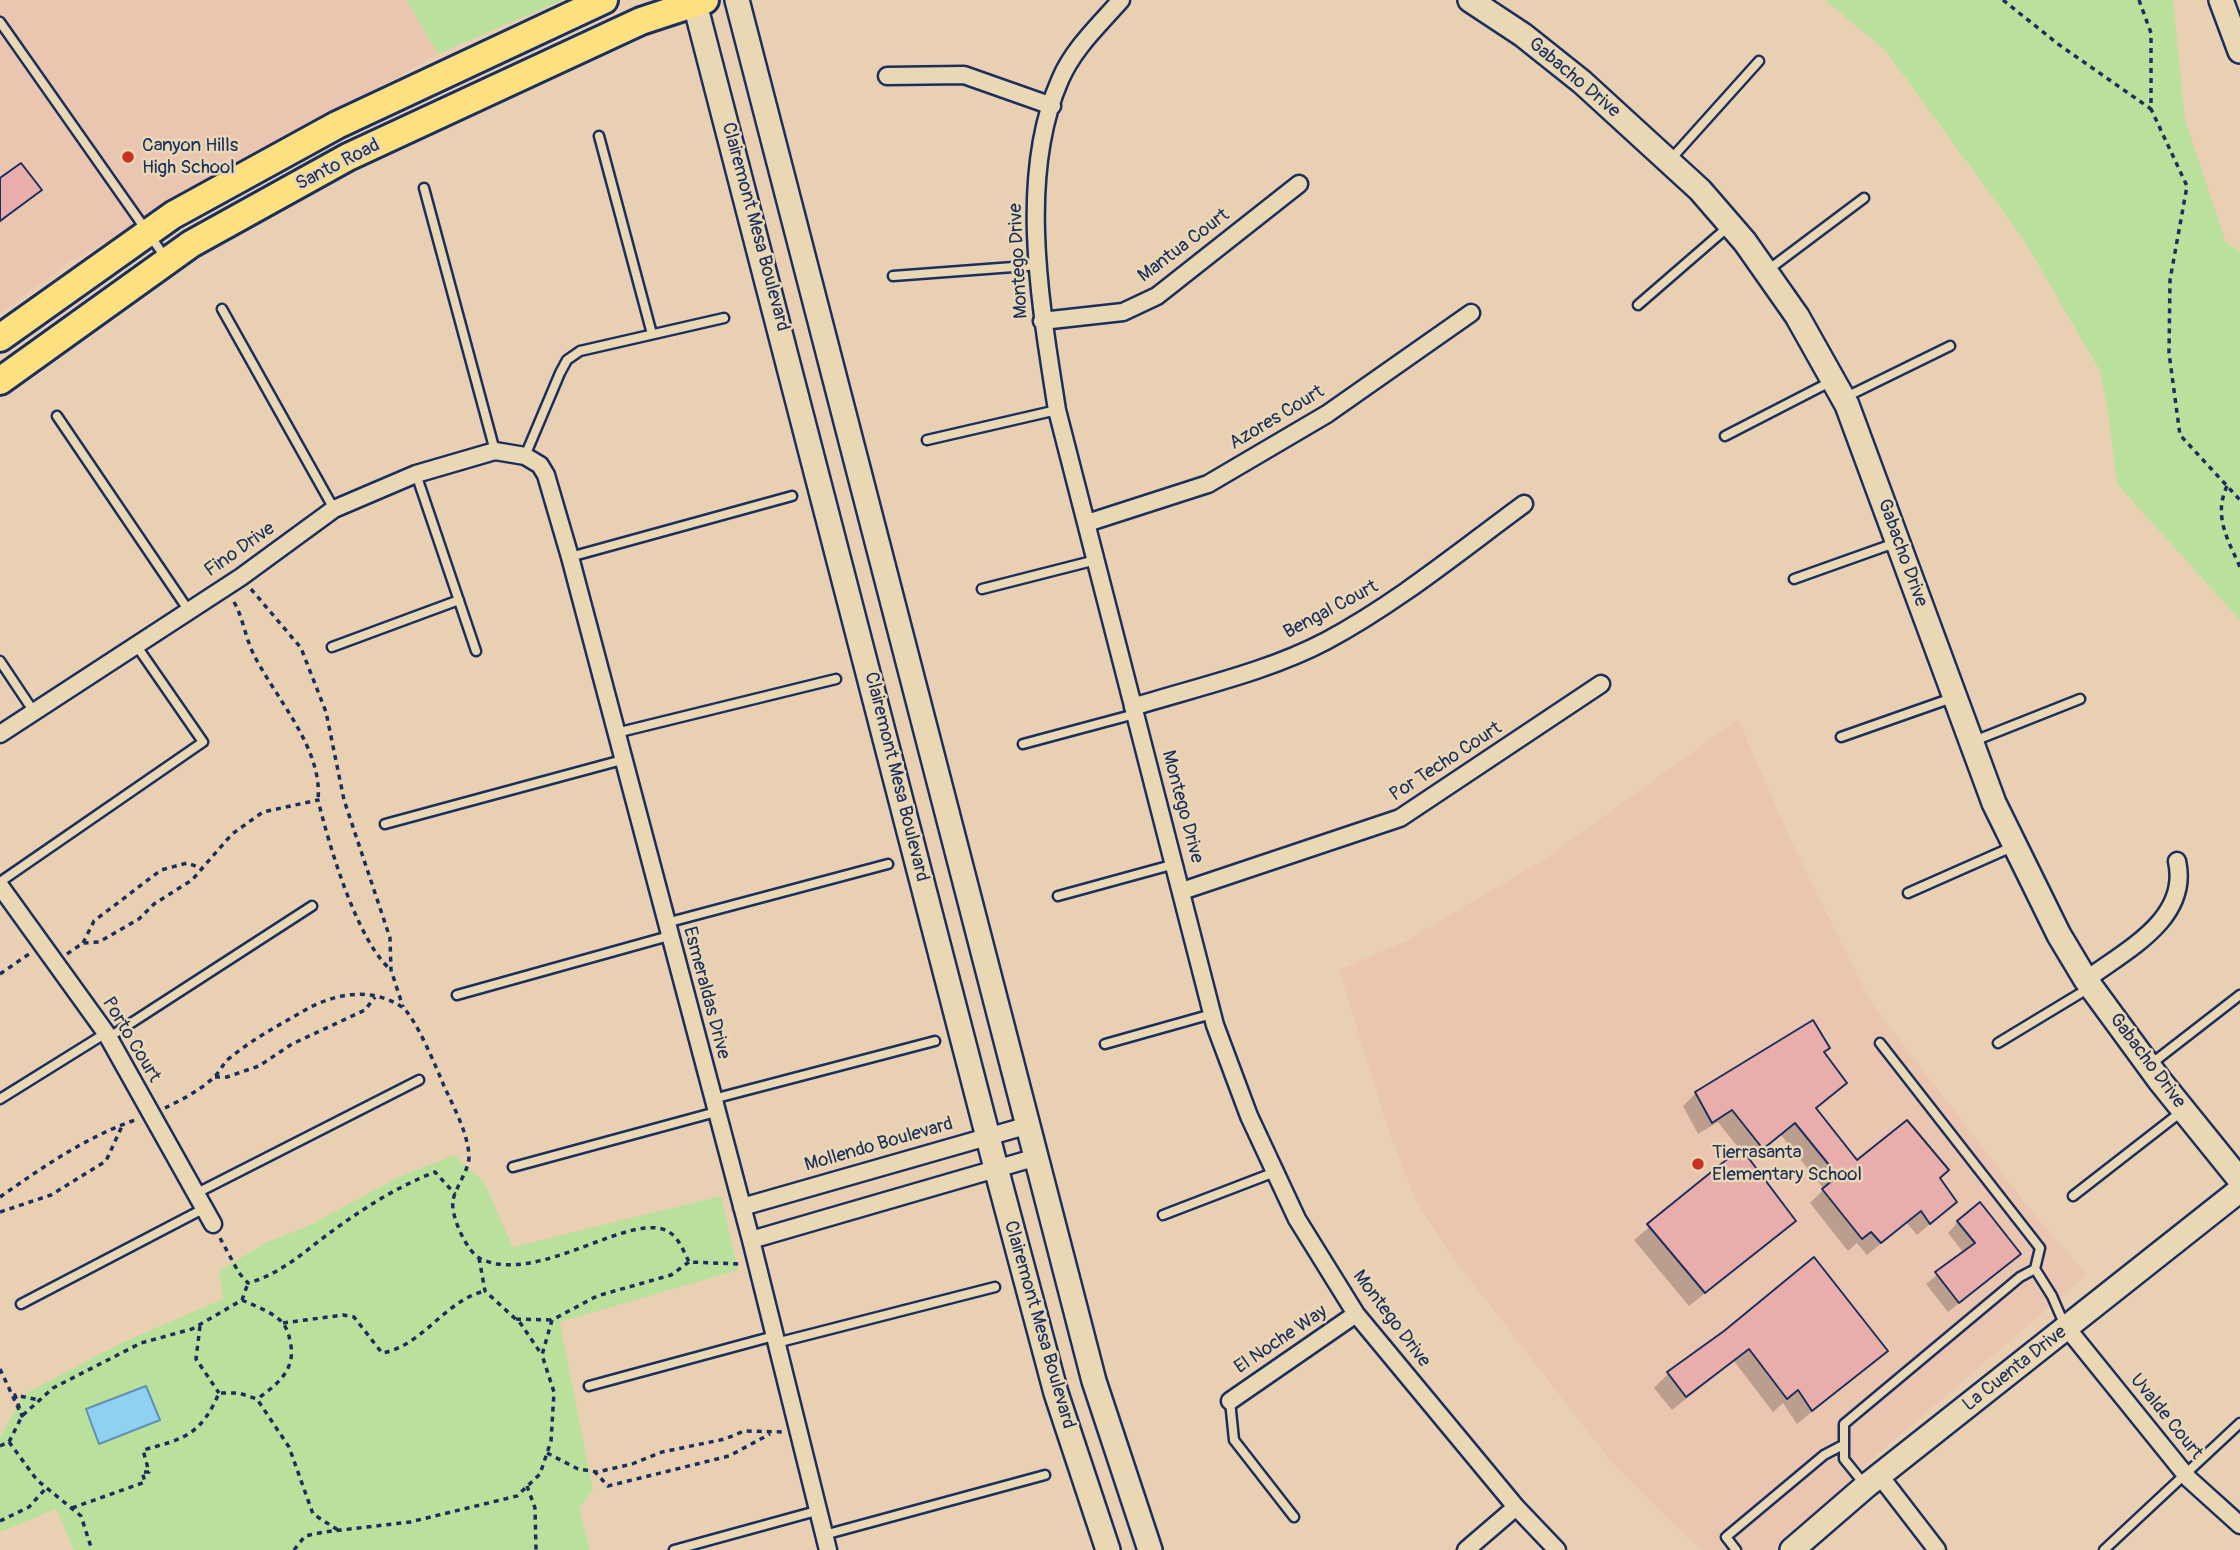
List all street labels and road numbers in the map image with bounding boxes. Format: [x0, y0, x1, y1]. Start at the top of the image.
street label: Gabacho Drive [1523, 33, 1625, 123]
street label: Clairemont Mesa Boulevard [716, 120, 794, 334]
street label: Santo Road [292, 134, 384, 196]
street label: Montego Drive [1005, 203, 1033, 319]
street label: Mantua Court [1134, 204, 1234, 288]
street label: Azores Court [1225, 381, 1329, 455]
street label: Gabacho Drive [1872, 496, 1932, 610]
street label: Fino Drive [200, 518, 280, 582]
street label: Bengal Court [1280, 576, 1382, 644]
street label: Clairemont Mesa Boulevard [859, 670, 933, 884]
street label: Por Techo Court [1386, 717, 1506, 807]
street label: Montego Drive [1156, 748, 1208, 866]
street label: Esmeraldas Drive [677, 924, 735, 1062]
street label: Porto Court [97, 993, 165, 1087]
street label: Gabacho Drive [2104, 1009, 2190, 1113]
street label: Mollendo Boulevard [802, 1113, 956, 1177]
street label: Clairemont Mesa Boulevard [998, 1218, 1080, 1432]
street label: Montego Drive [1347, 1266, 1435, 1372]
street label: El Noche Way [1230, 1301, 1332, 1379]
street label: La Cuenta Drive [1958, 1321, 2072, 1417]
street label: Uvalde Court [2125, 1370, 2207, 1464]

